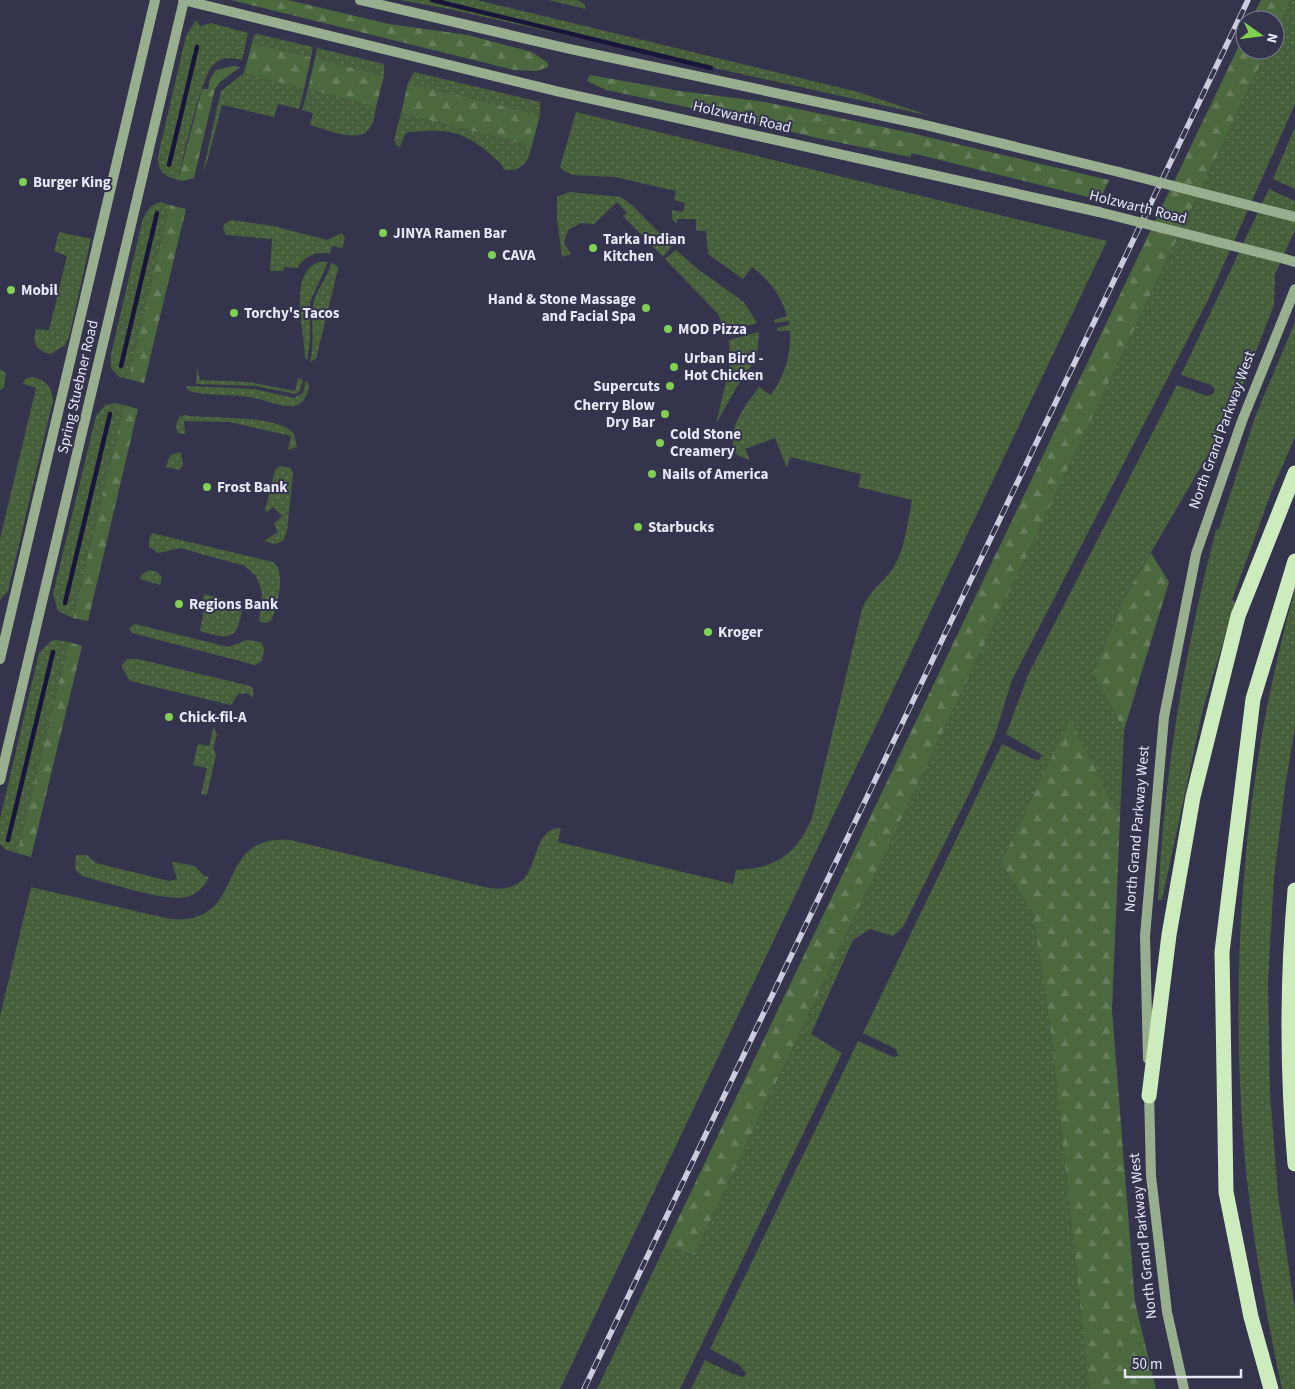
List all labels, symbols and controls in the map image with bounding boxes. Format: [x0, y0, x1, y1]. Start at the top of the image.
north arrow [1235, 10, 1285, 60]
text: N [1261, 31, 1282, 45]
street label: Holzwarth Road [691, 96, 793, 138]
place label: Burger King [33, 172, 111, 193]
marker: Burger King [17, 176, 29, 188]
street label: Holzwarth Road [1087, 185, 1189, 229]
place label: JINYA Ramen Bar [393, 223, 506, 244]
marker: JINYA Ramen Bar [377, 227, 389, 239]
place label: Tarka Indian Kitchen [603, 229, 686, 267]
marker: Tarka Indian Kitchen [587, 242, 599, 254]
place label: CAVA [502, 245, 536, 266]
marker: CAVA [486, 249, 498, 261]
place label: Mobil [21, 280, 58, 301]
marker: Mobil [5, 284, 17, 296]
place label: Hand & Stone Massage and Facial Spa [488, 289, 636, 327]
marker: Hand & Stone Massage and Facial Spa [640, 302, 652, 314]
place label: Torchy's Tacos [244, 303, 340, 324]
marker: Torchy's Tacos [228, 307, 240, 319]
street label: Spring Stuebner Road [52, 318, 104, 456]
place label: MOD Pizza [678, 319, 747, 340]
marker: MOD Pizza [662, 323, 674, 335]
place label: Urban Bird - Hot Chicken [684, 348, 763, 386]
street label: North Grand Parkway West [1184, 348, 1260, 512]
marker: Urban Bird - Hot Chicken [668, 361, 680, 373]
place label: Supercuts [593, 376, 660, 397]
marker: Supercuts [664, 380, 676, 392]
place label: Cherry Blow Dry Bar [574, 395, 655, 433]
marker: Cherry Blow Dry Bar [659, 408, 671, 420]
place label: Cold Stone Creamery [670, 424, 741, 462]
marker: Cold Stone Creamery [654, 437, 666, 449]
place label: Nails of America [662, 464, 769, 485]
marker: Nails of America [646, 468, 658, 480]
place label: Frost Bank [217, 477, 288, 498]
marker: Frost Bank [201, 481, 213, 493]
place label: Starbucks [648, 517, 715, 538]
marker: Starbucks [632, 521, 644, 533]
place label: Regions Bank [189, 594, 279, 615]
marker: Regions Bank [173, 598, 185, 610]
place label: Kroger [718, 622, 763, 643]
marker: Kroger [702, 626, 714, 638]
place label: Chick-fil-A [179, 707, 247, 728]
marker: Chick-fil-A [163, 711, 175, 723]
street label: North Grand Parkway West [1119, 745, 1155, 913]
street label: North Grand Parkway West [1124, 1152, 1162, 1320]
scale bar [1125, 1346, 1241, 1378]
text: 50 m [1132, 1354, 1162, 1375]

